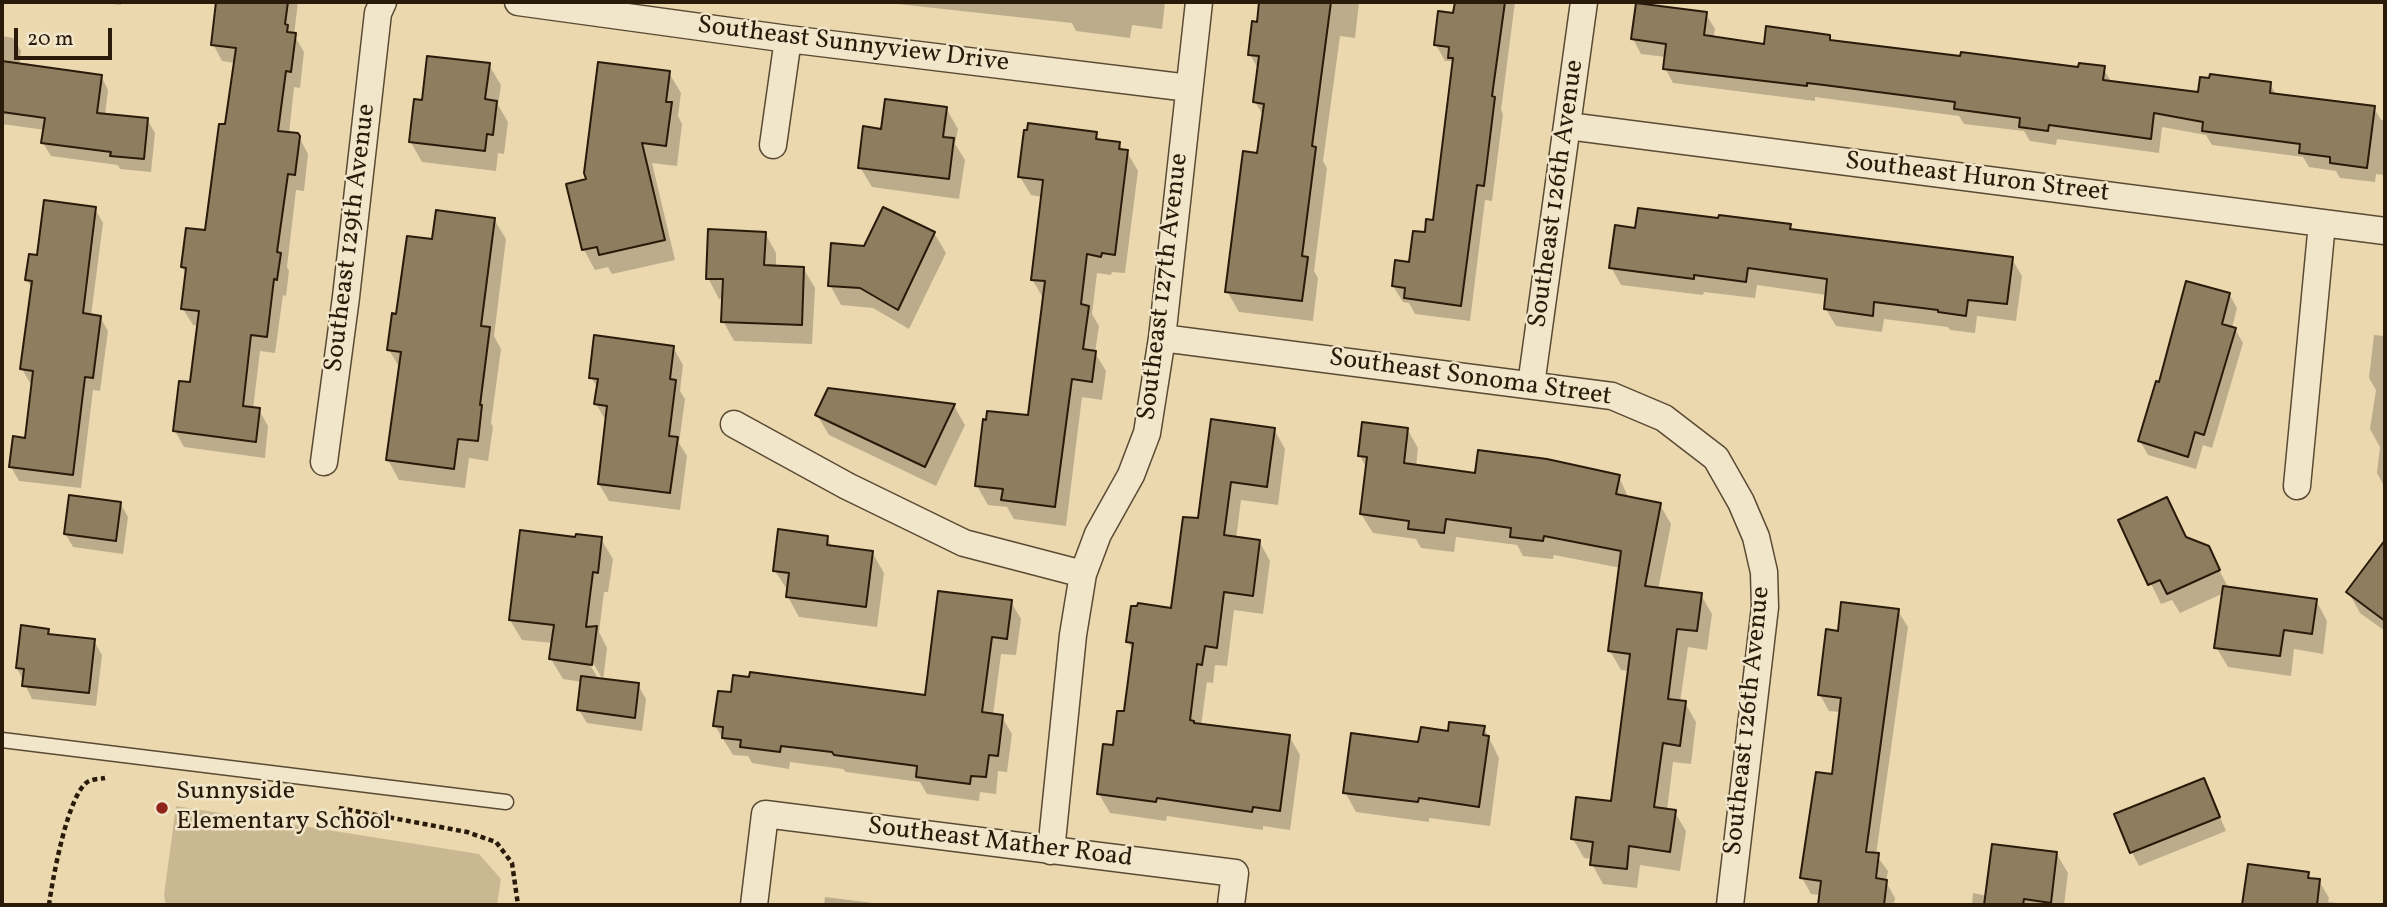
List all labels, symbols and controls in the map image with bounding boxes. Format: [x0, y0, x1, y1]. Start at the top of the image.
street label: Southeast Sunnyview Drive [695, 11, 1011, 81]
scale bar [18, 14, 116, 58]
text: 20 m [27, 25, 73, 54]
street label: Southeast 126th Avenue [1524, 58, 1592, 330]
street label: Southeast 129th Avenue [320, 102, 384, 374]
street label: Southeast Huron Street [1843, 147, 2111, 211]
street label: Southeast 127th Avenue [1133, 152, 1197, 422]
street label: Southeast Sonoma Street [1327, 344, 1613, 414]
street label: Southeast 126th Avenue [1719, 585, 1779, 857]
place label: Sunnyside Elementary School [176, 777, 391, 838]
marker: Sunnyside Elementary School [154, 800, 170, 816]
street label: Southeast Mather Road [866, 812, 1134, 876]

